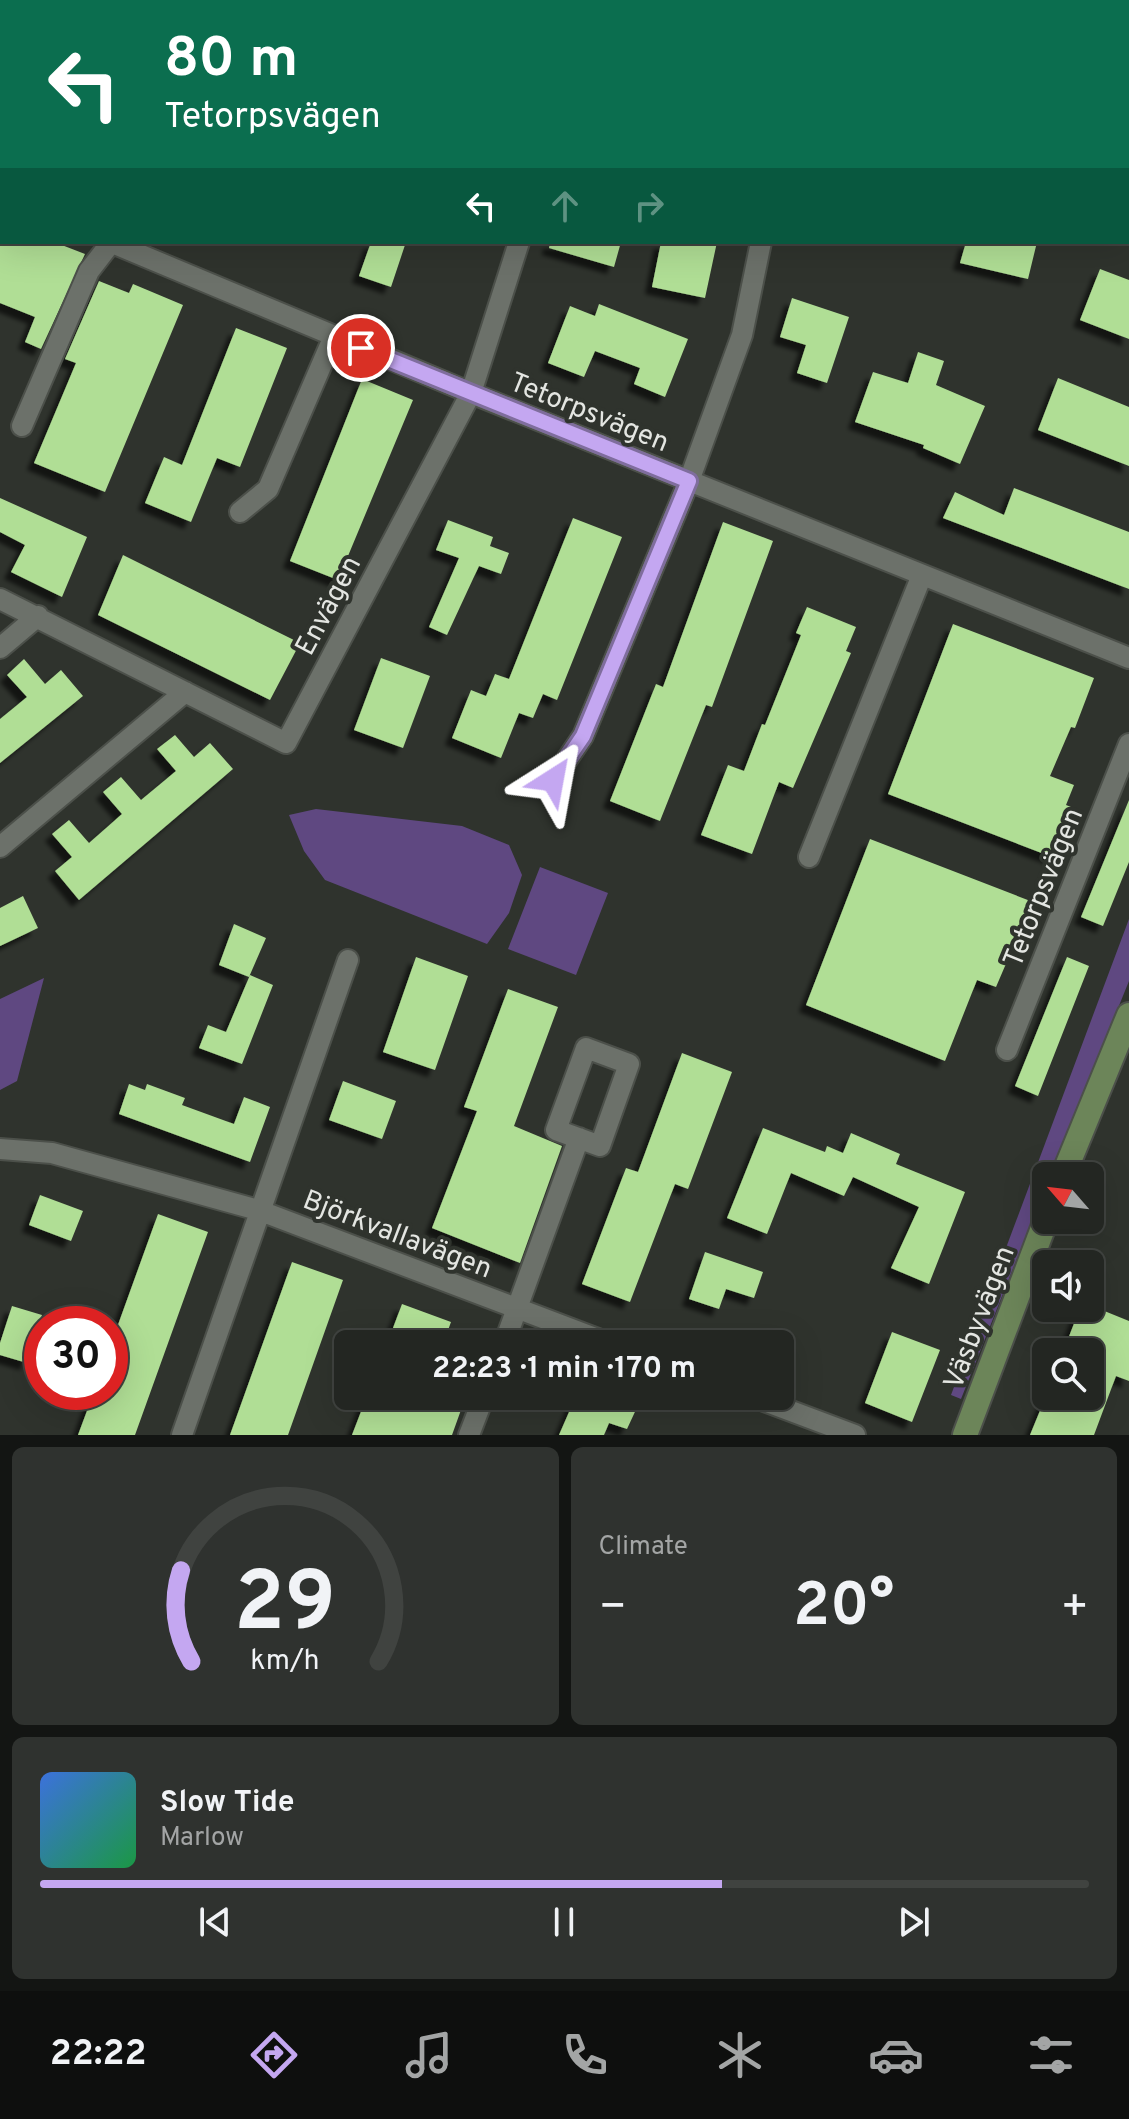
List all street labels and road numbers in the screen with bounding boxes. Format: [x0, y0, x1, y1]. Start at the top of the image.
street label: Tetorpsvägen [504, 366, 674, 462]
street label: Envägen [289, 550, 371, 662]
street label: Tetorpsvägen [997, 803, 1093, 973]
street label: Björkvallavägen [297, 1183, 497, 1288]
street label: Väsbyvägen [937, 1241, 1025, 1395]

